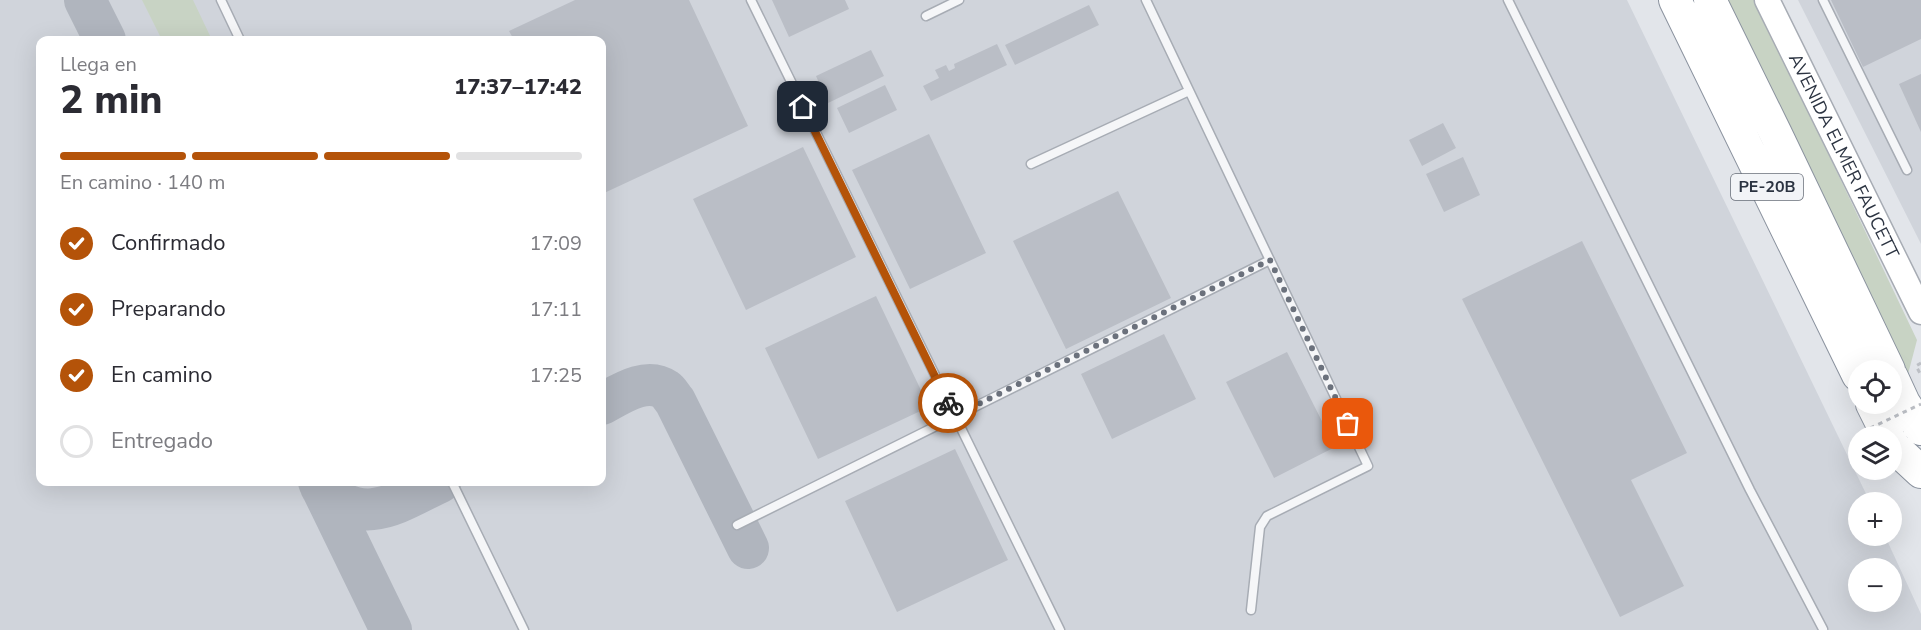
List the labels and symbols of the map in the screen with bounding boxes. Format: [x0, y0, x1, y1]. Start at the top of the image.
street label: AVENIDA ELMER FAUCETT [1783, 49, 1905, 263]
pin [777, 81, 828, 132]
road number: PE-20B [1731, 174, 1803, 200]
courier [918, 373, 978, 433]
pin [1322, 398, 1373, 449]

